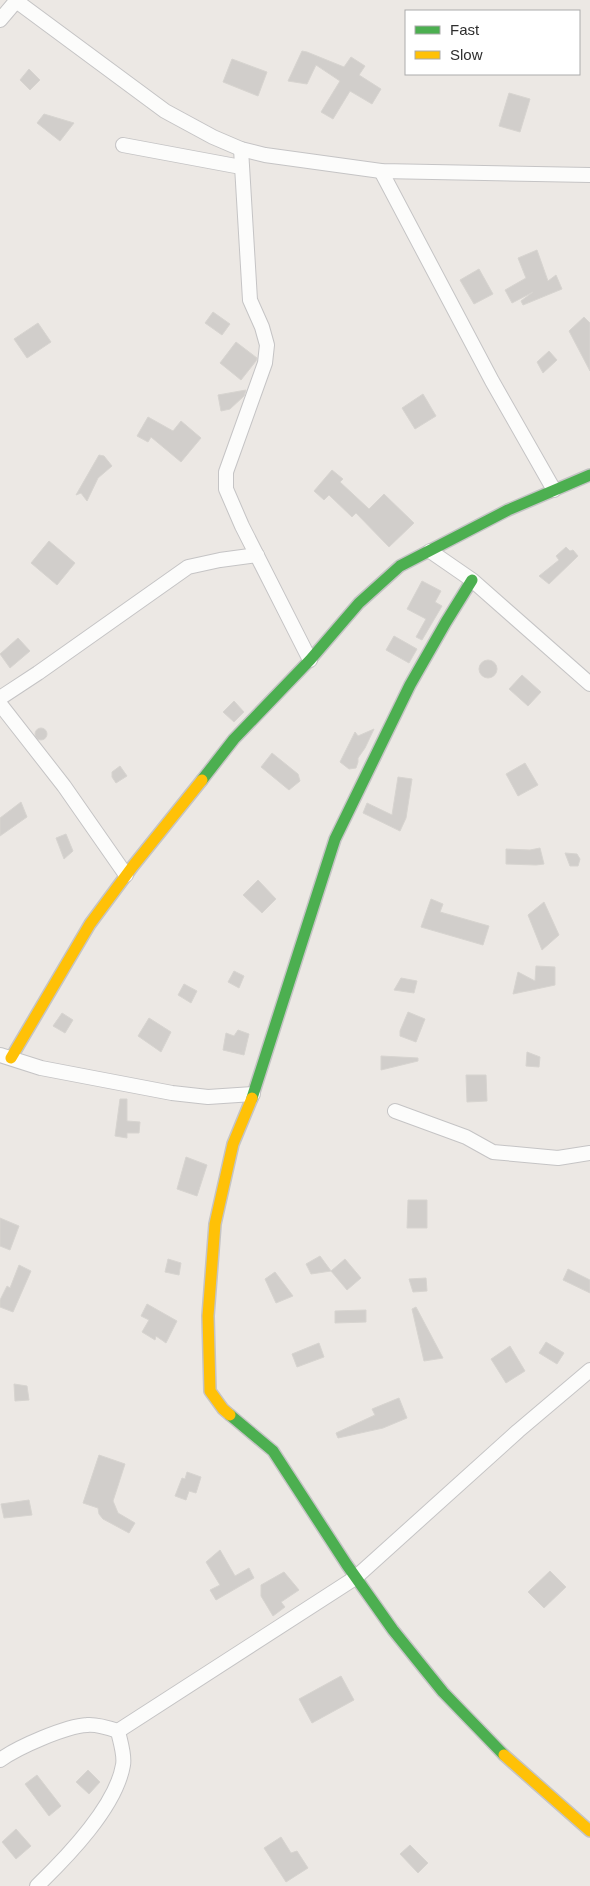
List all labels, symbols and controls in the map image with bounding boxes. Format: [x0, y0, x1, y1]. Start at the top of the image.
legend [405, 10, 580, 75]
text: Fast [450, 21, 480, 38]
text: Slow [450, 46, 483, 63]

